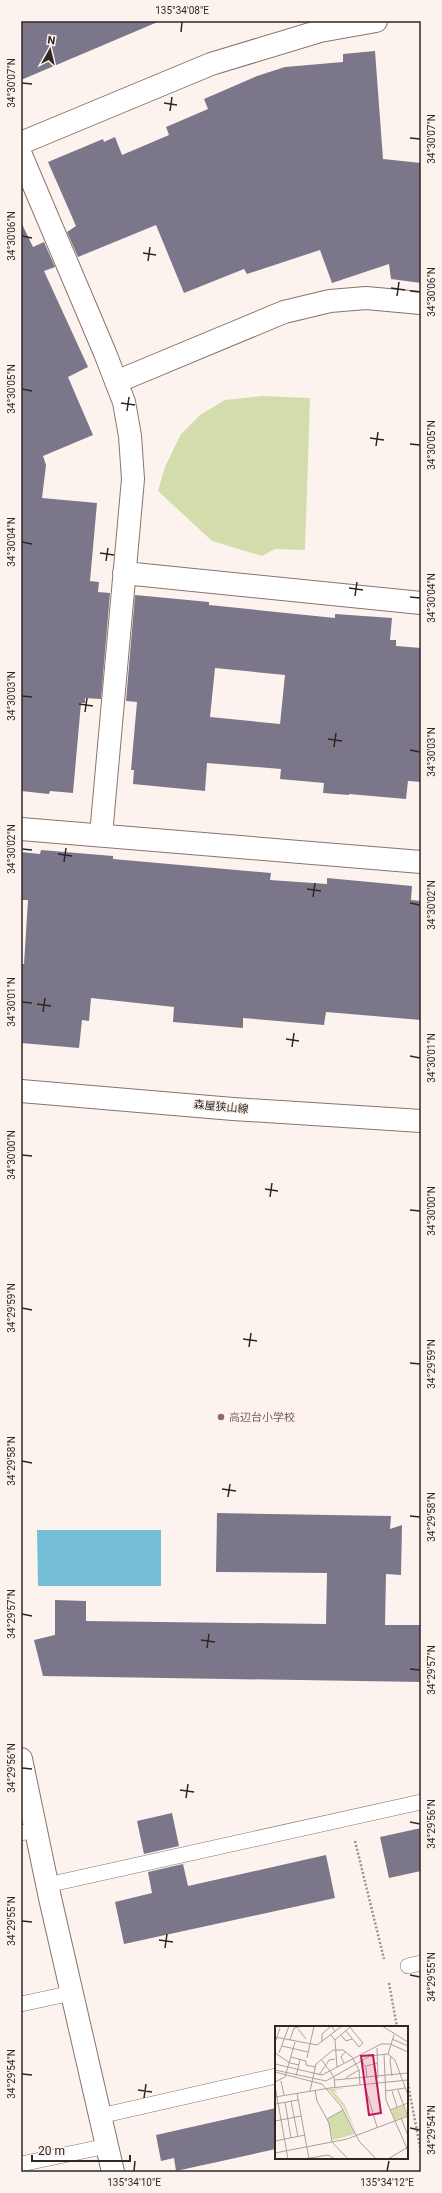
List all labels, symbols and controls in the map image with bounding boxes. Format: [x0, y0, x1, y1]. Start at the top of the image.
text: 135°34'08"E [155, 5, 209, 16]
north arrow [30, 30, 70, 70]
text: N [47, 34, 56, 48]
text: 34°30'07"N [6, 58, 17, 108]
text: 34°30'07"N [426, 114, 437, 164]
text: 34°30'06"N [6, 211, 17, 261]
text: 34°30'06"N [426, 267, 437, 317]
text: 34°30'05"N [6, 364, 17, 414]
text: 34°30'05"N [426, 420, 437, 470]
text: 34°30'04"N [6, 517, 17, 567]
text: 34°30'04"N [426, 573, 437, 623]
text: 34°30'03"N [6, 671, 17, 721]
text: 34°30'03"N [426, 727, 437, 777]
text: 34°30'02"N [6, 824, 17, 874]
text: 34°30'02"N [426, 880, 437, 930]
text: 34°30'01"N [6, 977, 17, 1027]
text: 34°30'01"N [426, 1033, 437, 1083]
street label: 森屋狭山線 [193, 1098, 249, 1116]
text: 34°30'00"N [6, 1130, 17, 1180]
text: 34°30'00"N [426, 1186, 437, 1236]
text: 34°29'59"N [6, 1283, 17, 1333]
text: 34°29'59"N [426, 1339, 437, 1389]
place label: 高辺台小学校 [229, 1411, 295, 1424]
marker: 高辺台小学校 [216, 1412, 226, 1422]
text: 34°29'58"N [6, 1436, 17, 1486]
text: 34°29'58"N [426, 1492, 437, 1542]
text: 34°29'57"N [6, 1589, 17, 1639]
text: 34°29'57"N [426, 1645, 437, 1695]
text: 34°29'56"N [6, 1743, 17, 1793]
text: 34°29'56"N [426, 1799, 437, 1849]
text: 34°29'55"N [6, 1896, 17, 1946]
text: 34°29'55"N [426, 1952, 437, 2002]
inset map [275, 2026, 408, 2159]
text: 34°29'54"N [6, 2049, 17, 2099]
text: 34°29'54"N [426, 2105, 437, 2155]
scale bar [32, 2137, 130, 2163]
text: 20 m [38, 2144, 65, 2158]
text: 135°34'10"E [107, 2177, 161, 2188]
text: 135°34'12"E [360, 2177, 414, 2188]

